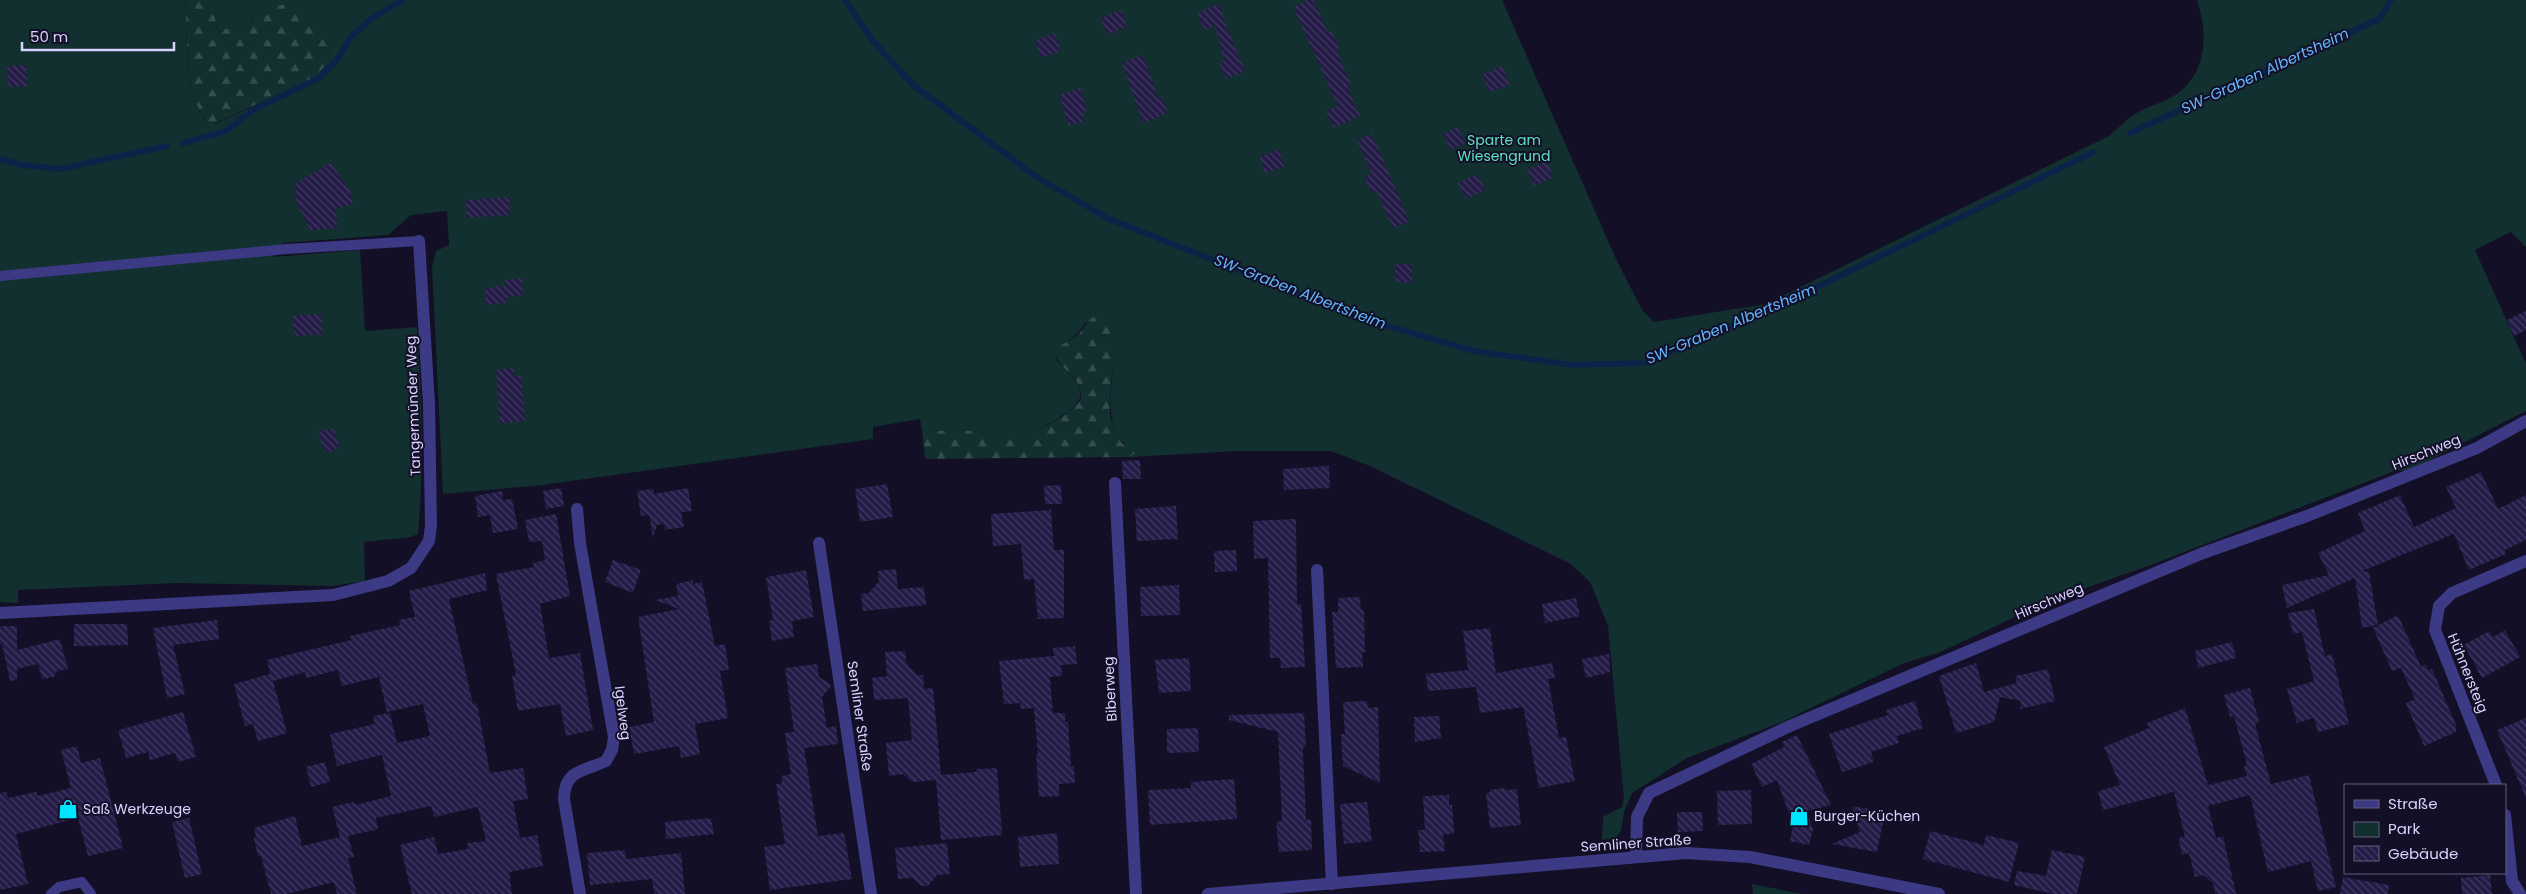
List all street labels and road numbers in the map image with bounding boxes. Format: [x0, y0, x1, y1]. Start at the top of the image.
street label: Tangermünder Weg [401, 335, 425, 477]
street label: Hirschweg [2389, 429, 2463, 475]
street label: Hirschweg [2012, 578, 2086, 624]
street label: Hühnersteig [2443, 630, 2493, 716]
street label: Biberweg [1098, 656, 1122, 722]
street label: Semliner Straße [842, 660, 878, 773]
street label: Igelweg [610, 685, 636, 741]
street label: Semliner Straße [1580, 829, 1692, 857]

